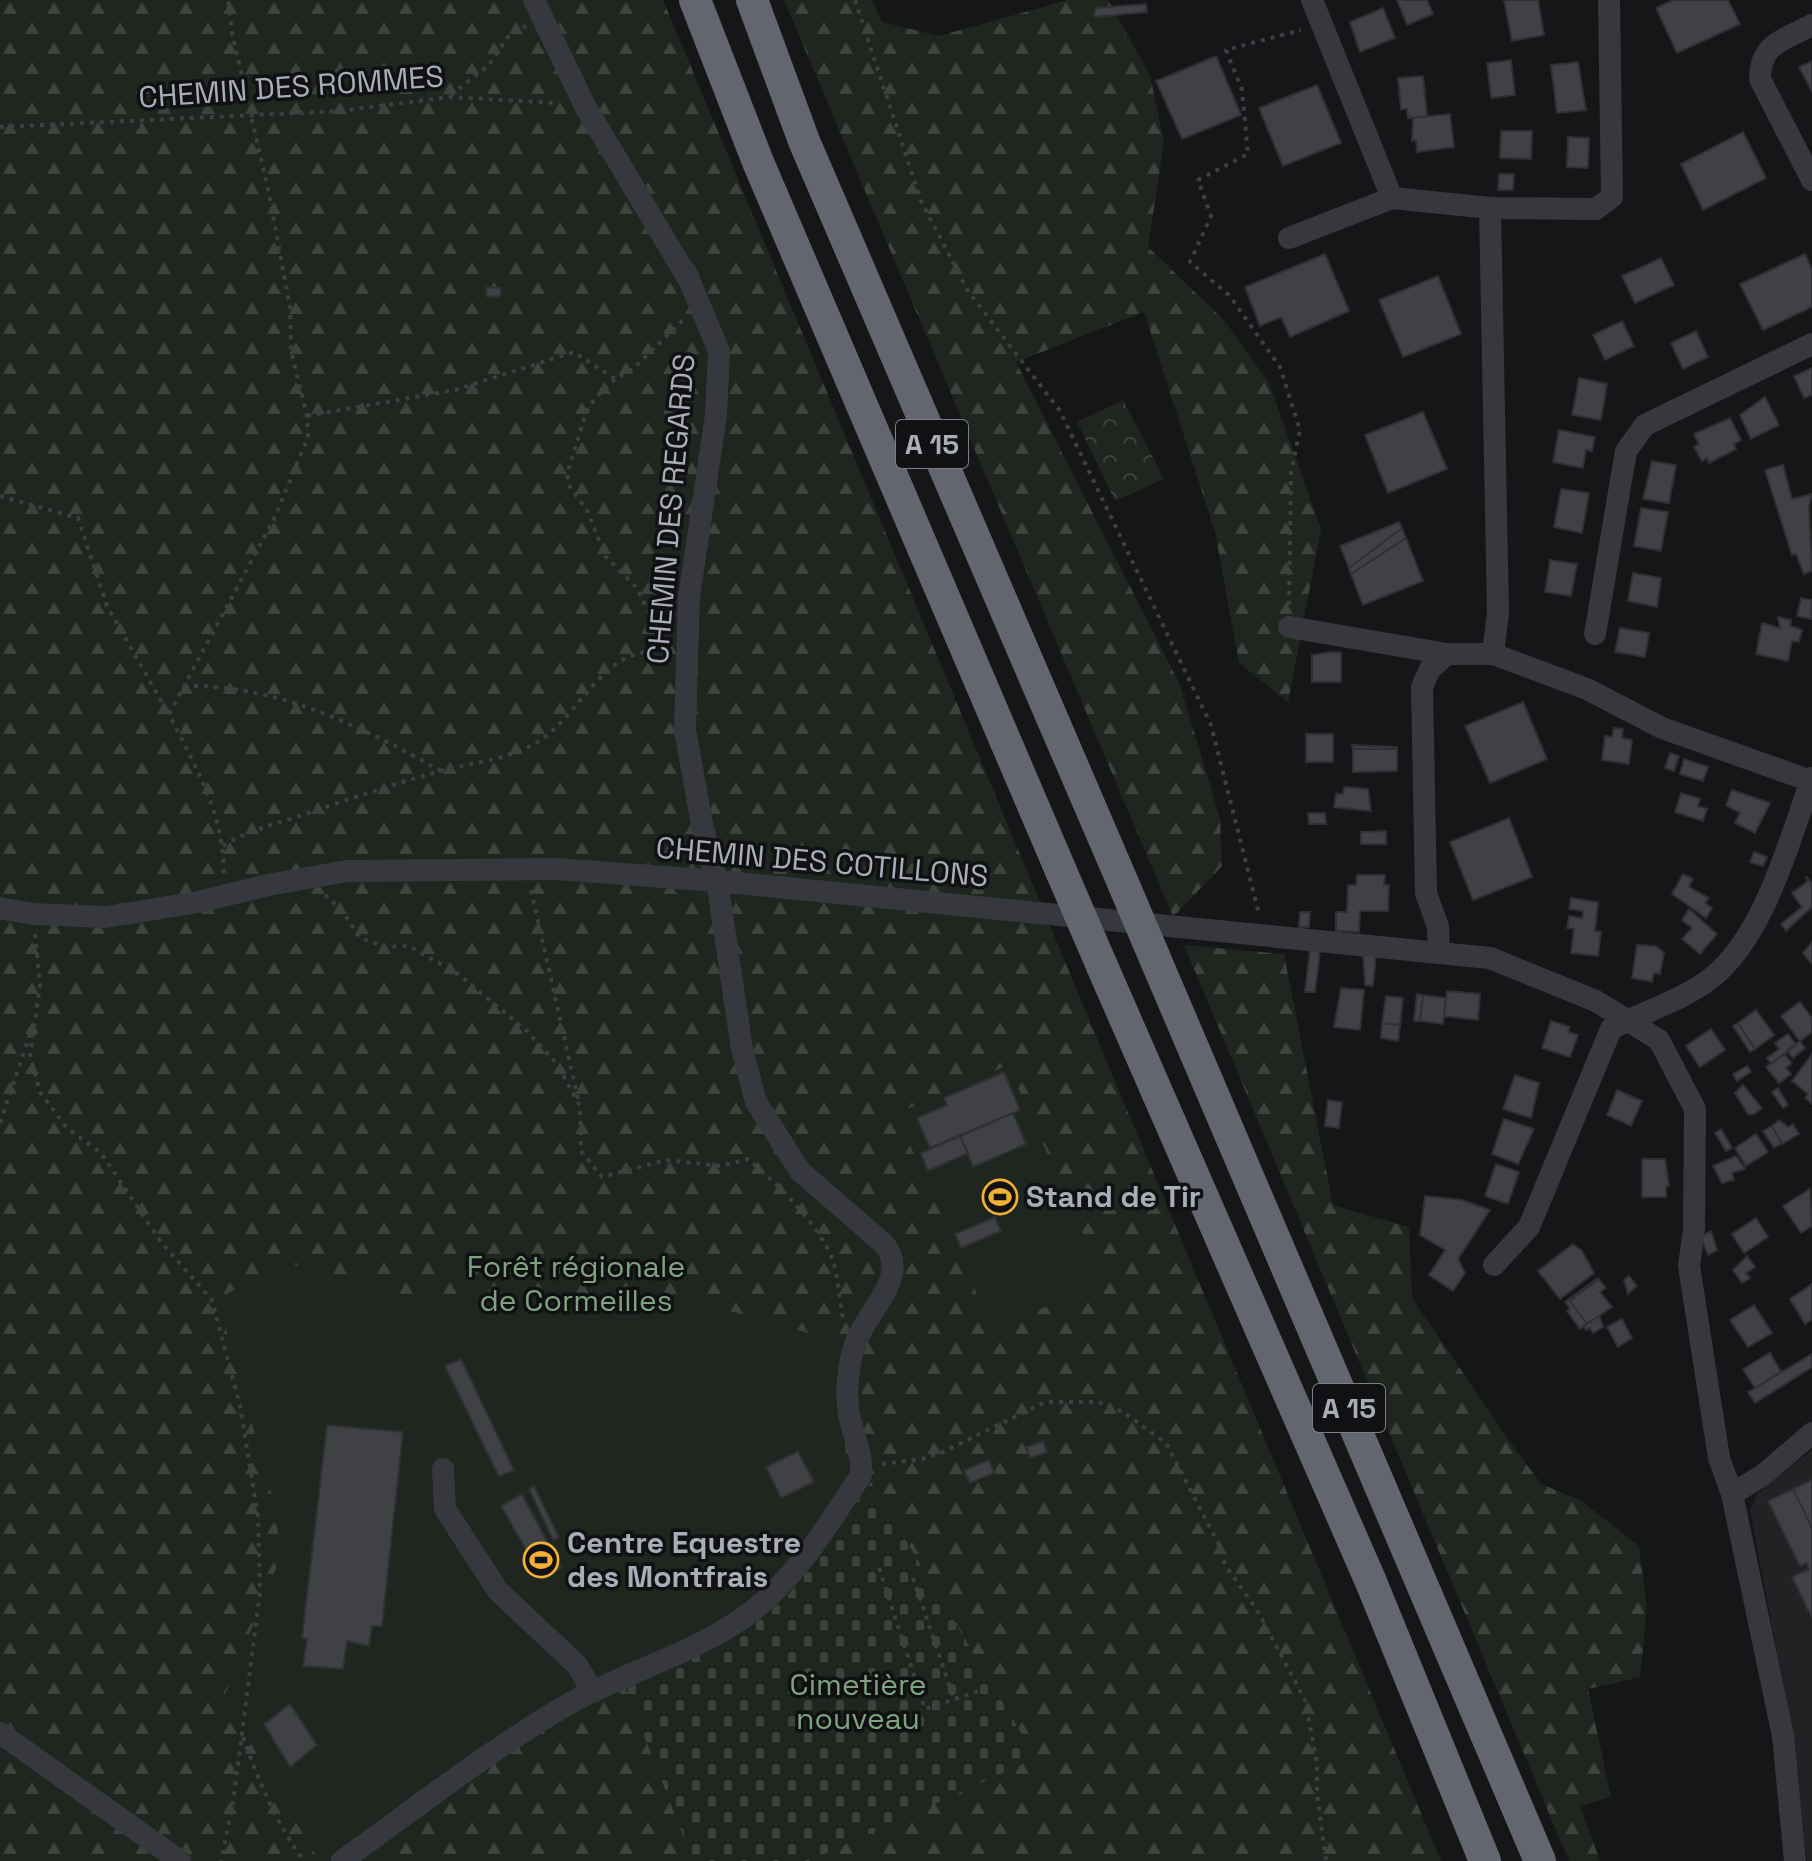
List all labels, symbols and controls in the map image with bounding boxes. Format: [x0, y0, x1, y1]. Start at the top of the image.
street label: CHEMIN DES ROMMES [137, 56, 445, 117]
street label: CHEMIN DES REGARDS [638, 352, 703, 666]
road number: A 15 [896, 420, 968, 468]
street label: CHEMIN DES COTILLONS [654, 828, 990, 895]
place label: Stand de Tir [1026, 1177, 1201, 1216]
sports icon: Stand de Tir [981, 1178, 1019, 1216]
park label: Forêt régionale de Cormeilles [467, 1247, 685, 1320]
road number: A 15 [1313, 1384, 1385, 1432]
place label: Centre Equestre des Montfrais [567, 1523, 801, 1596]
sports icon: Centre Equestre des Montfrais [522, 1541, 560, 1579]
park label: Cimetière nouveau [789, 1665, 927, 1738]

